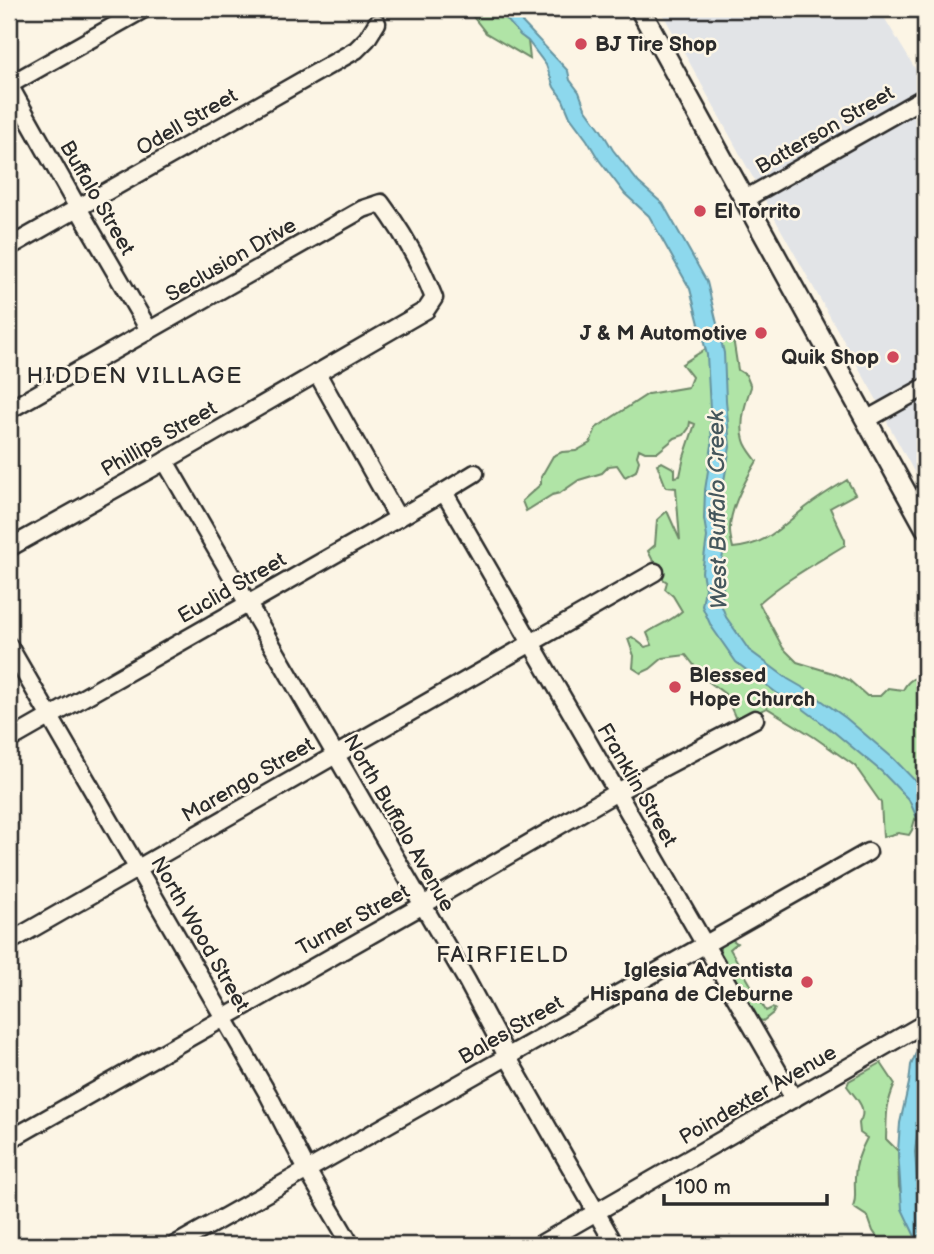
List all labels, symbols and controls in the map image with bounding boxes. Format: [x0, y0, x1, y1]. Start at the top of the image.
place label: BJ Tire Shop [595, 32, 717, 57]
marker: BJ Tire Shop [573, 36, 589, 52]
street label: Batterson Street [751, 80, 899, 180]
street label: Odell Street [132, 83, 242, 161]
street label: Buffalo Street [54, 136, 140, 260]
place label: El Torrito [714, 199, 801, 224]
marker: El Torrito [692, 203, 708, 219]
street label: Seclusion Drive [161, 212, 301, 308]
place label: J & M Automotive [580, 321, 747, 346]
marker: J & M Automotive [753, 325, 769, 341]
place label: Quik Shop [781, 345, 879, 370]
marker: Quik Shop [885, 349, 901, 365]
district label: HIDDEN VILLAGE [26, 362, 244, 390]
street label: Phillips Street [97, 396, 222, 482]
water label: West Buffalo Creek [702, 410, 734, 610]
street label: Euclid Street [173, 547, 291, 629]
place label: Blessed Hope Church [689, 663, 815, 712]
marker: Blessed Hope Church [667, 679, 683, 695]
street label: Franklin Street [592, 719, 683, 852]
street label: North Buffalo Avenue [338, 730, 460, 916]
street label: Marengo Street [177, 732, 319, 828]
street label: North Wood Street [145, 852, 255, 1017]
street label: Turner Street [292, 878, 414, 961]
district label: FAIRFIELD [436, 941, 570, 969]
place label: Iglesia Adventista Hispana de Cleburne [590, 958, 793, 1007]
marker: Iglesia Adventista Hispana de Cleburne [799, 974, 815, 990]
street label: Bales Street [454, 990, 568, 1070]
street label: Poindexter Avenue [675, 1040, 841, 1150]
scale bar [664, 1163, 827, 1207]
text: 100 m [675, 1175, 731, 1200]

